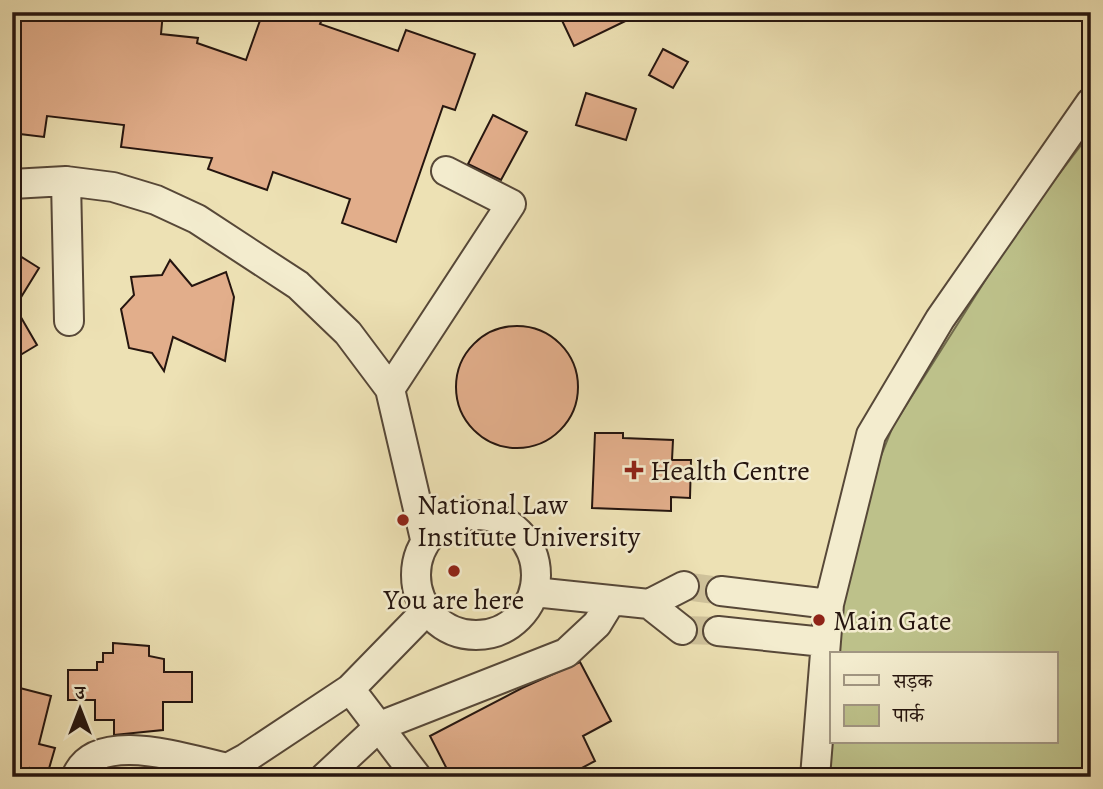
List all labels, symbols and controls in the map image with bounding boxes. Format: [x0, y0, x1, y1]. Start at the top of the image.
place label: Health Centre [650, 452, 810, 490]
marker: Health Centre [624, 460, 644, 480]
place label: National Law Institute University [417, 486, 641, 556]
marker: National Law Institute University [395, 512, 411, 528]
marker: You are here [446, 563, 462, 579]
place label: You are here [383, 581, 524, 619]
place label: Main Gate [833, 602, 952, 640]
marker: Main Gate [811, 612, 827, 628]
legend [830, 652, 1058, 744]
text: सड़क [892, 667, 933, 695]
north arrow [46, 674, 116, 744]
text: उ [73, 680, 86, 706]
text: पार्क [892, 701, 925, 729]

